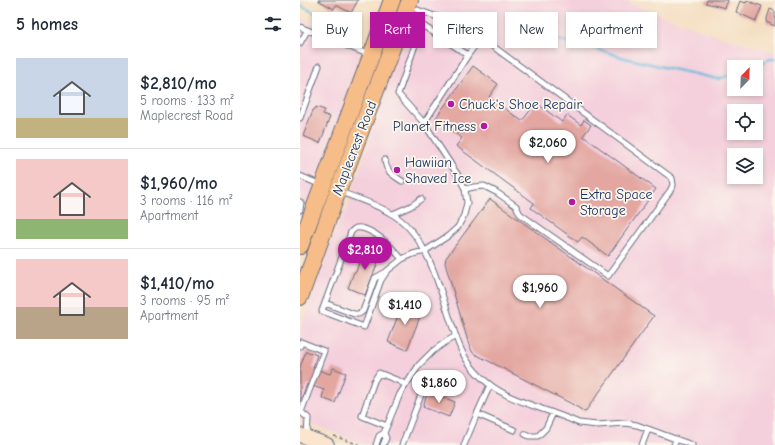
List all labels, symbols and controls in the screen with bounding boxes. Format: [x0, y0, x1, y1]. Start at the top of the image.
chip: Buy [312, 12, 362, 48]
chip: Rent [370, 12, 425, 48]
chip: Filters [433, 12, 497, 48]
chip: New [505, 12, 558, 48]
chip: Apartment [566, 12, 657, 48]
icon: filters [262, 13, 284, 35]
text: 5 homes [16, 15, 78, 34]
north arrow [727, 60, 763, 96]
map controls [727, 60, 763, 184]
icon: home [48, 74, 96, 122]
text: $2,810/mo [140, 74, 217, 93]
text: 5 rooms · 133 m² [140, 93, 234, 108]
place label: Chuck's Shoe Repair [459, 96, 582, 113]
street label: Maplecrest Road [329, 98, 380, 198]
marker: Chuck's Shoe Repair [446, 99, 456, 109]
button: locate [727, 104, 763, 140]
text: Maplecrest Road [140, 108, 233, 123]
place label: Planet Fitness [393, 118, 476, 135]
marker: Planet Fitness [479, 121, 489, 131]
pin: $2,060 [515, 130, 581, 164]
text: $2,060 [529, 135, 567, 150]
button: layers [727, 148, 763, 184]
place label: Hawiian Shaved Ice [405, 154, 471, 187]
marker: Hawiian Shaved Ice [392, 165, 402, 175]
text: $1,960/mo [140, 174, 217, 193]
icon: home [48, 175, 96, 223]
place label: Extra Space Storage [580, 186, 652, 219]
text: 3 rooms · 116 m² [140, 193, 232, 208]
marker: Extra Space Storage [567, 197, 577, 207]
text: Apartment [140, 208, 198, 223]
pin: $2,810 [332, 237, 398, 271]
text: $2,810 [347, 242, 383, 257]
text: $1,410/mo [140, 274, 214, 293]
icon: home [48, 275, 96, 323]
pin: $1,960 [507, 275, 573, 309]
text: $1,960 [522, 280, 558, 295]
pin: $1,410 [372, 292, 438, 326]
text: 3 rooms · 95 m² [140, 293, 229, 308]
text: $1,410 [388, 297, 422, 312]
text: Apartment [140, 308, 198, 323]
pin: $1,860 [406, 370, 472, 404]
text: $1,860 [421, 375, 457, 390]

